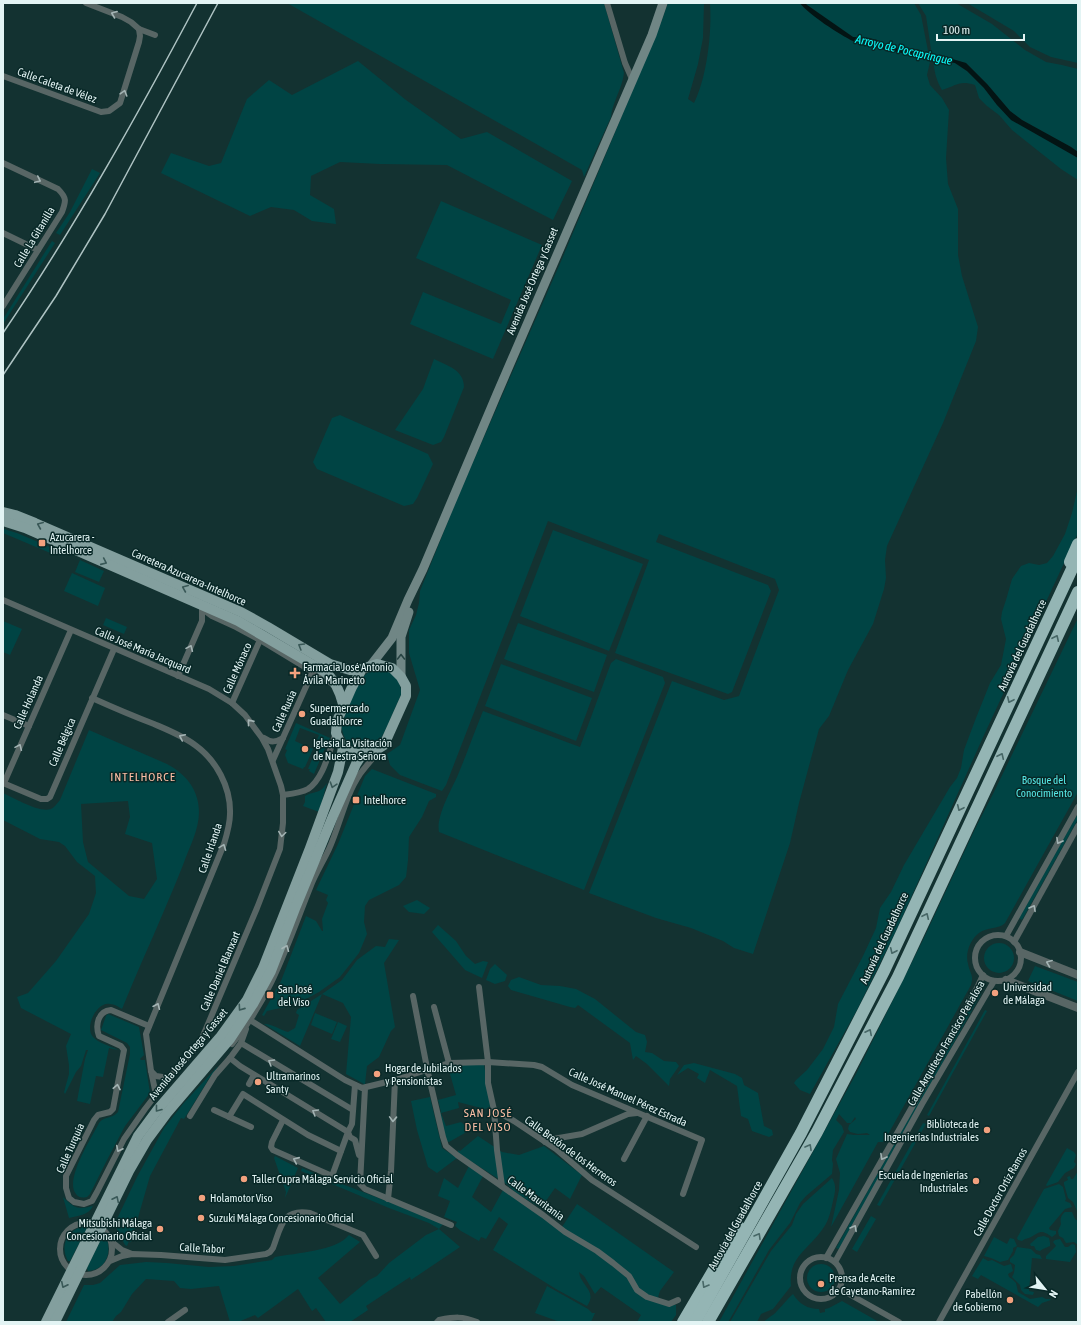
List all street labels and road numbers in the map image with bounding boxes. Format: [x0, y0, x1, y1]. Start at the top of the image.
street label: Calle Caleta de Vélez [16, 65, 98, 105]
street label: Calle La Gitanilla [11, 204, 57, 270]
street label: Avenida José Ortega y Gasset [504, 226, 560, 336]
street label: Carretera Azucarera-Intelhorce [130, 546, 248, 608]
street label: Autovía del Guadalhorce [996, 597, 1048, 693]
street label: Calle José María Jacquard [93, 624, 193, 676]
street label: Calle Mónaco [220, 641, 254, 695]
street label: Calle Holanda [11, 673, 45, 731]
street label: Calle Rusia [269, 688, 299, 734]
street label: Calle Bélgica [46, 716, 78, 768]
street label: Calle Irlanda [196, 821, 224, 875]
street label: Autovía del Guadalhorce [858, 890, 910, 986]
street label: Calle Daniel Blanxart [198, 929, 242, 1013]
street label: Calle Arquitecto Francisco Peñalosa [905, 978, 987, 1108]
street label: Avenida José Ortega y Gasset [146, 1006, 230, 1102]
street label: Calle José Manuel Pérez Estrada [567, 1065, 689, 1129]
street label: Calle Bretón de los Herreros [523, 1114, 620, 1189]
street label: Calle Turquía [54, 1121, 86, 1175]
street label: Calle Doctor Ortiz Ramos [971, 1146, 1029, 1238]
street label: Calle Mauritania [505, 1173, 567, 1223]
street label: Autovía del Guadalhorce [706, 1179, 764, 1271]
street label: Calle Tabor [179, 1241, 226, 1255]

